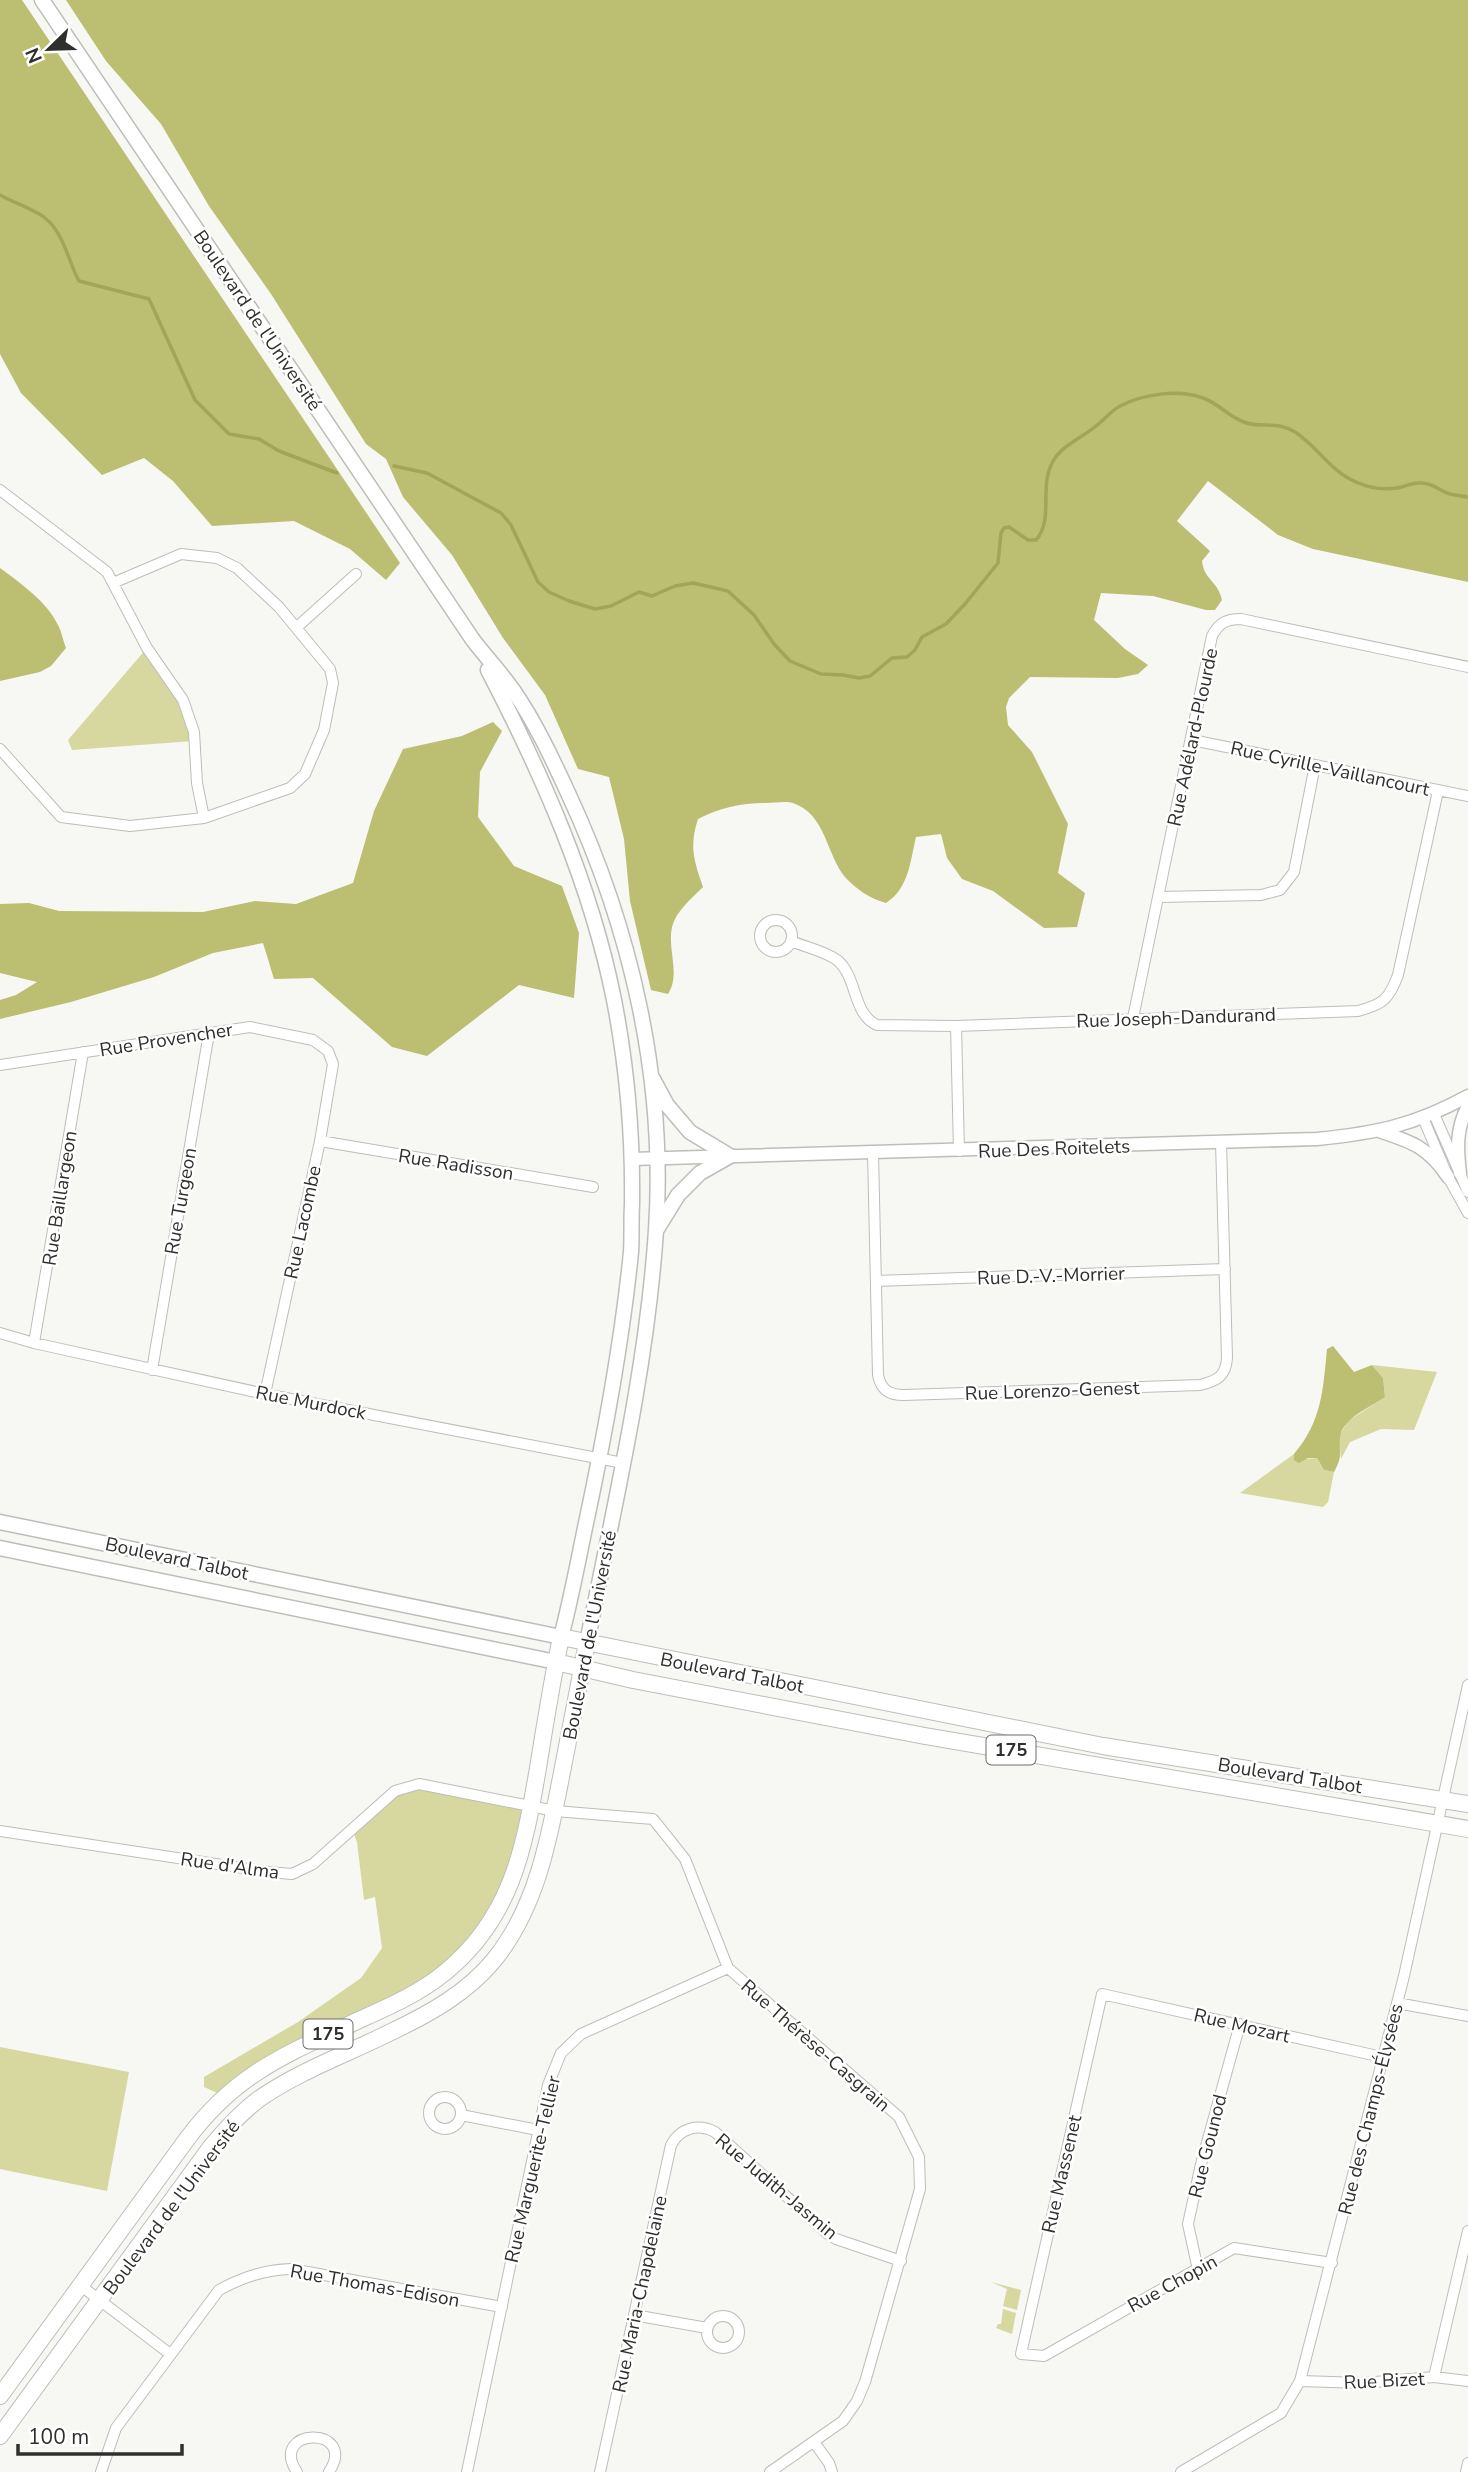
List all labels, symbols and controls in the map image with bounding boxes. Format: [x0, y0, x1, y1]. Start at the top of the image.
north arrow [14, 14, 84, 84]
text: N [20, 44, 49, 67]
street label: Boulevard de l'Université [187, 225, 327, 416]
street label: Rue Adélard-Plourde [1161, 646, 1225, 829]
street label: Rue Cyrille-Vaillancourt [1228, 735, 1432, 803]
street label: Rue Joseph-Dandurand [1076, 1002, 1276, 1034]
street label: Rue Provencher [98, 1017, 235, 1063]
street label: Rue Baillargeon [36, 1129, 83, 1267]
street label: Rue Des Roitelets [978, 1133, 1131, 1165]
street label: Rue Radisson [396, 1143, 515, 1187]
street label: Rue Turgeon [159, 1146, 203, 1257]
street label: Rue Lacombe [278, 1163, 328, 1281]
street label: Rue D.-V.-Morrier [977, 1260, 1126, 1292]
street label: Rue Lorenzo-Genest [964, 1375, 1140, 1407]
street label: Rue Murdock [253, 1380, 369, 1427]
street label: Boulevard de l'Université [557, 1528, 623, 1742]
street label: Boulevard Talbot [103, 1531, 251, 1587]
street label: Boulevard Talbot [658, 1646, 806, 1700]
road number: 175 [986, 1736, 1036, 1764]
street label: Boulevard Talbot [1216, 1752, 1364, 1800]
street label: Rue d'Alma [179, 1846, 281, 1886]
street label: Rue Thérèse-Casgrain [735, 1974, 895, 2118]
street label: Rue des Champs-Élysées [1332, 2001, 1410, 2217]
street label: Rue Mozart [1191, 2002, 1293, 2050]
road number: 175 [304, 2020, 352, 2048]
street label: Rue Marguerite-Tellier [499, 2073, 567, 2265]
street label: Rue Gounod [1183, 2092, 1233, 2201]
street label: Rue Massenet [1036, 2112, 1088, 2236]
street label: Boulevard de l'Université [97, 2115, 246, 2300]
street label: Rue Judith-Jasmin [710, 2128, 843, 2246]
street label: Rue Maria-Chapdelaine [606, 2193, 674, 2395]
street label: Rue Chopin [1123, 2249, 1222, 2319]
street label: Rue Thomas-Edison [288, 2258, 462, 2314]
street label: Rue Bizet [1343, 2366, 1426, 2396]
scale bar [18, 2412, 182, 2456]
text: 100 m [28, 2423, 89, 2451]

